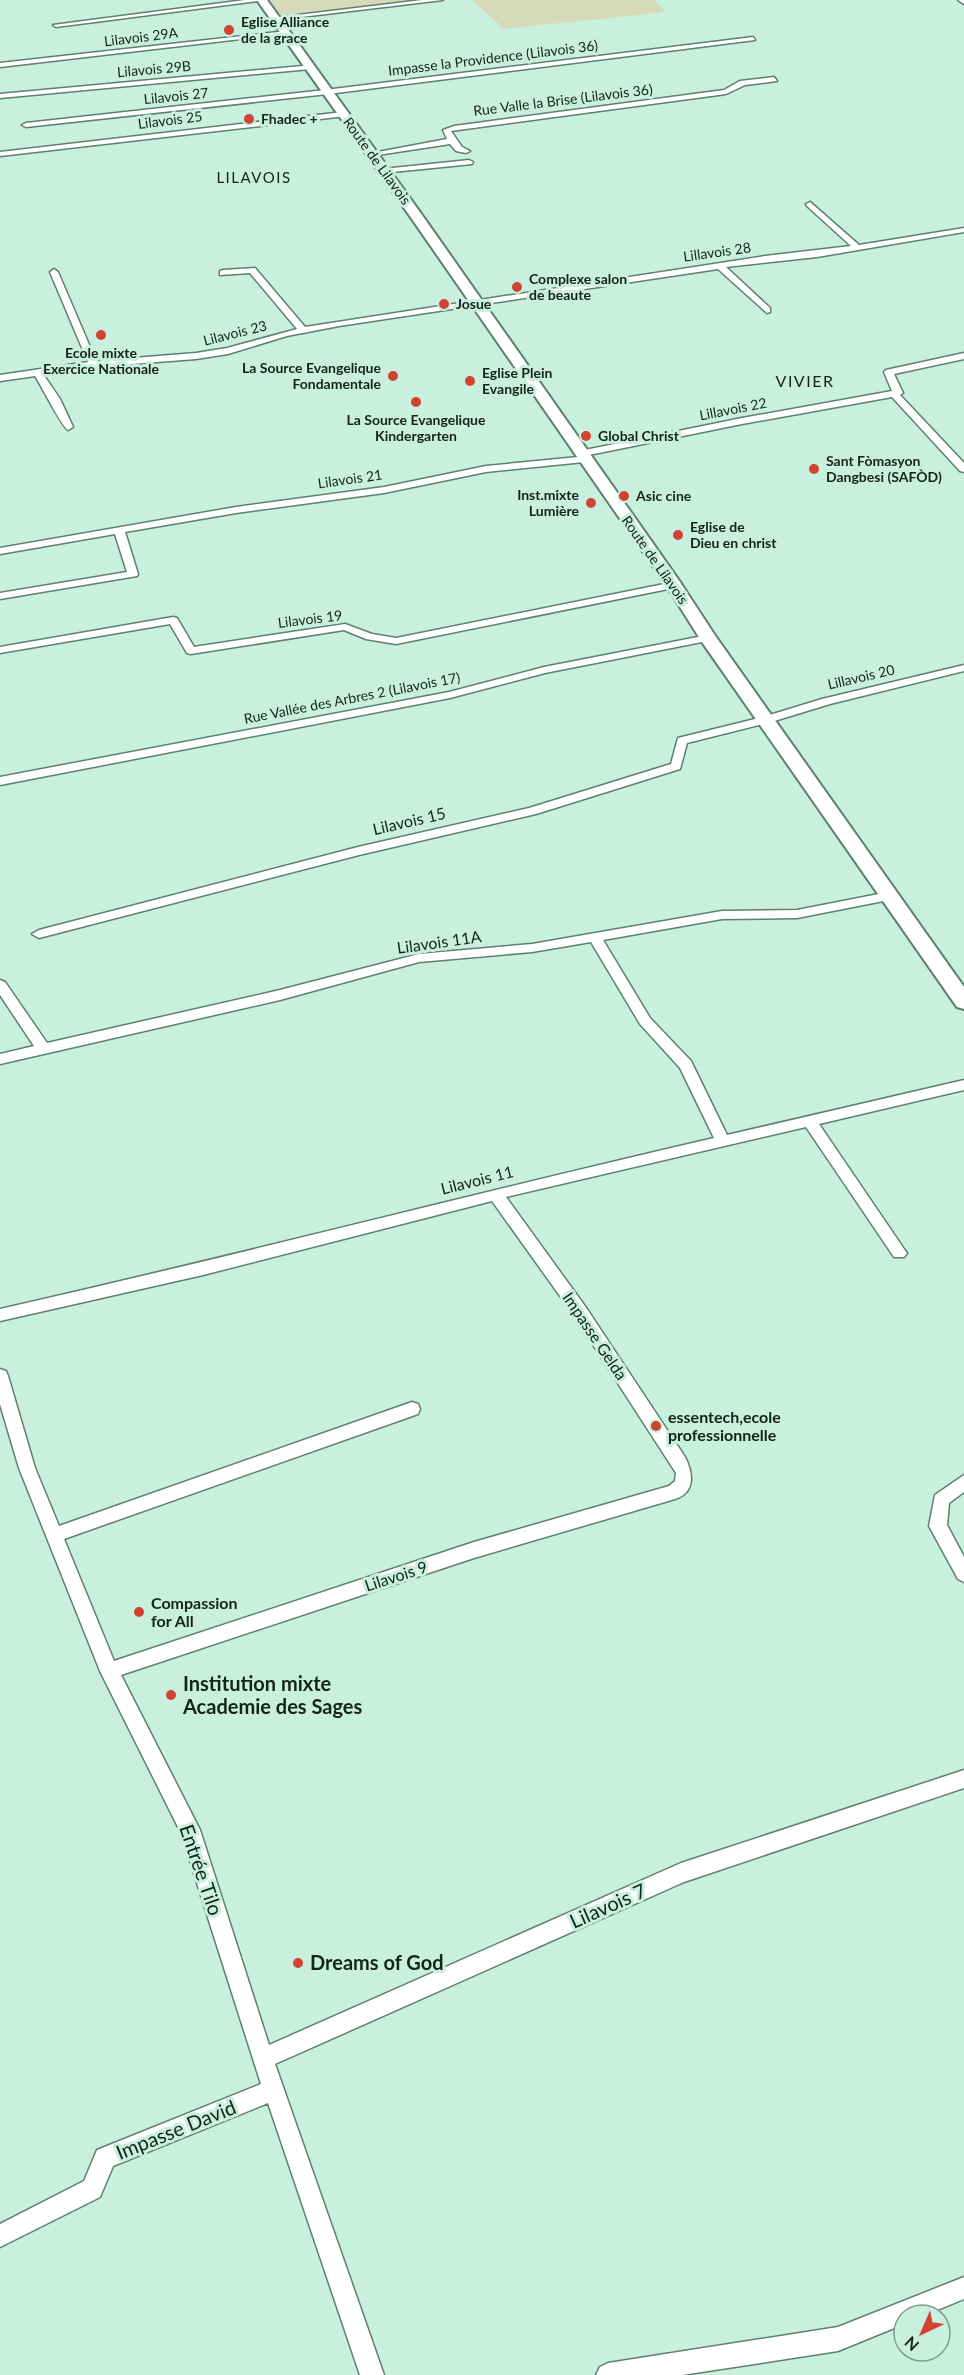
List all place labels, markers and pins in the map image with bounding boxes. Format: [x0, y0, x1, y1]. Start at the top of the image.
place label: Eglise Alliance de la grace [241, 13, 330, 46]
marker: Eglise Alliance de la grace [222, 23, 236, 37]
place label: Fhadec + [261, 110, 318, 127]
marker: Fhadec + [242, 112, 256, 126]
place label: Complexe salon de beaute [529, 270, 627, 303]
marker: Complexe salon de beaute [510, 280, 524, 294]
place label: Josue [456, 295, 492, 312]
marker: Josue [437, 297, 451, 311]
marker: Ecole mixte Exercice Nationale [94, 328, 108, 342]
place label: Ecole mixte Exercice Nationale [43, 344, 159, 377]
place label: La Source Evangelique Fondamentale [242, 359, 382, 392]
place label: Eglise Plein Evangile [482, 364, 552, 397]
marker: La Source Evangelique Fondamentale [386, 369, 400, 383]
marker: Eglise Plein Evangile [463, 374, 477, 388]
marker: La Source Evangelique Kindergarten [409, 395, 423, 409]
place label: La Source Evangelique Kindergarten [346, 411, 486, 444]
place label: Global Christ [598, 427, 680, 444]
marker: Global Christ [579, 429, 593, 443]
place label: Sant Fòmasyon Dangbesi (SAFÒD) [826, 452, 942, 485]
marker: Sant Fòmasyon Dangbesi (SAFÒD) [807, 462, 821, 476]
place label: Inst.mixte Lumière [517, 486, 580, 519]
place label: Asic cine [635, 487, 692, 504]
marker: Asic cine [617, 489, 631, 503]
marker: Inst.mixte Lumière [584, 496, 598, 510]
place label: Eglise de Dieu en christ [690, 518, 777, 551]
marker: Eglise de Dieu en christ [671, 528, 685, 542]
place label: essentech,ecole professionnelle [668, 1407, 781, 1444]
marker: essentech,ecole professionnelle [649, 1419, 663, 1433]
place label: Compassion for All [151, 1593, 238, 1630]
marker: Compassion for All [132, 1605, 146, 1619]
place label: Institution mixte Academie des Sages [182, 1671, 363, 1718]
marker: Institution mixte Academie des Sages [164, 1688, 178, 1702]
place label: Dreams of God [310, 1950, 444, 1974]
marker: Dreams of God [291, 1956, 305, 1970]

